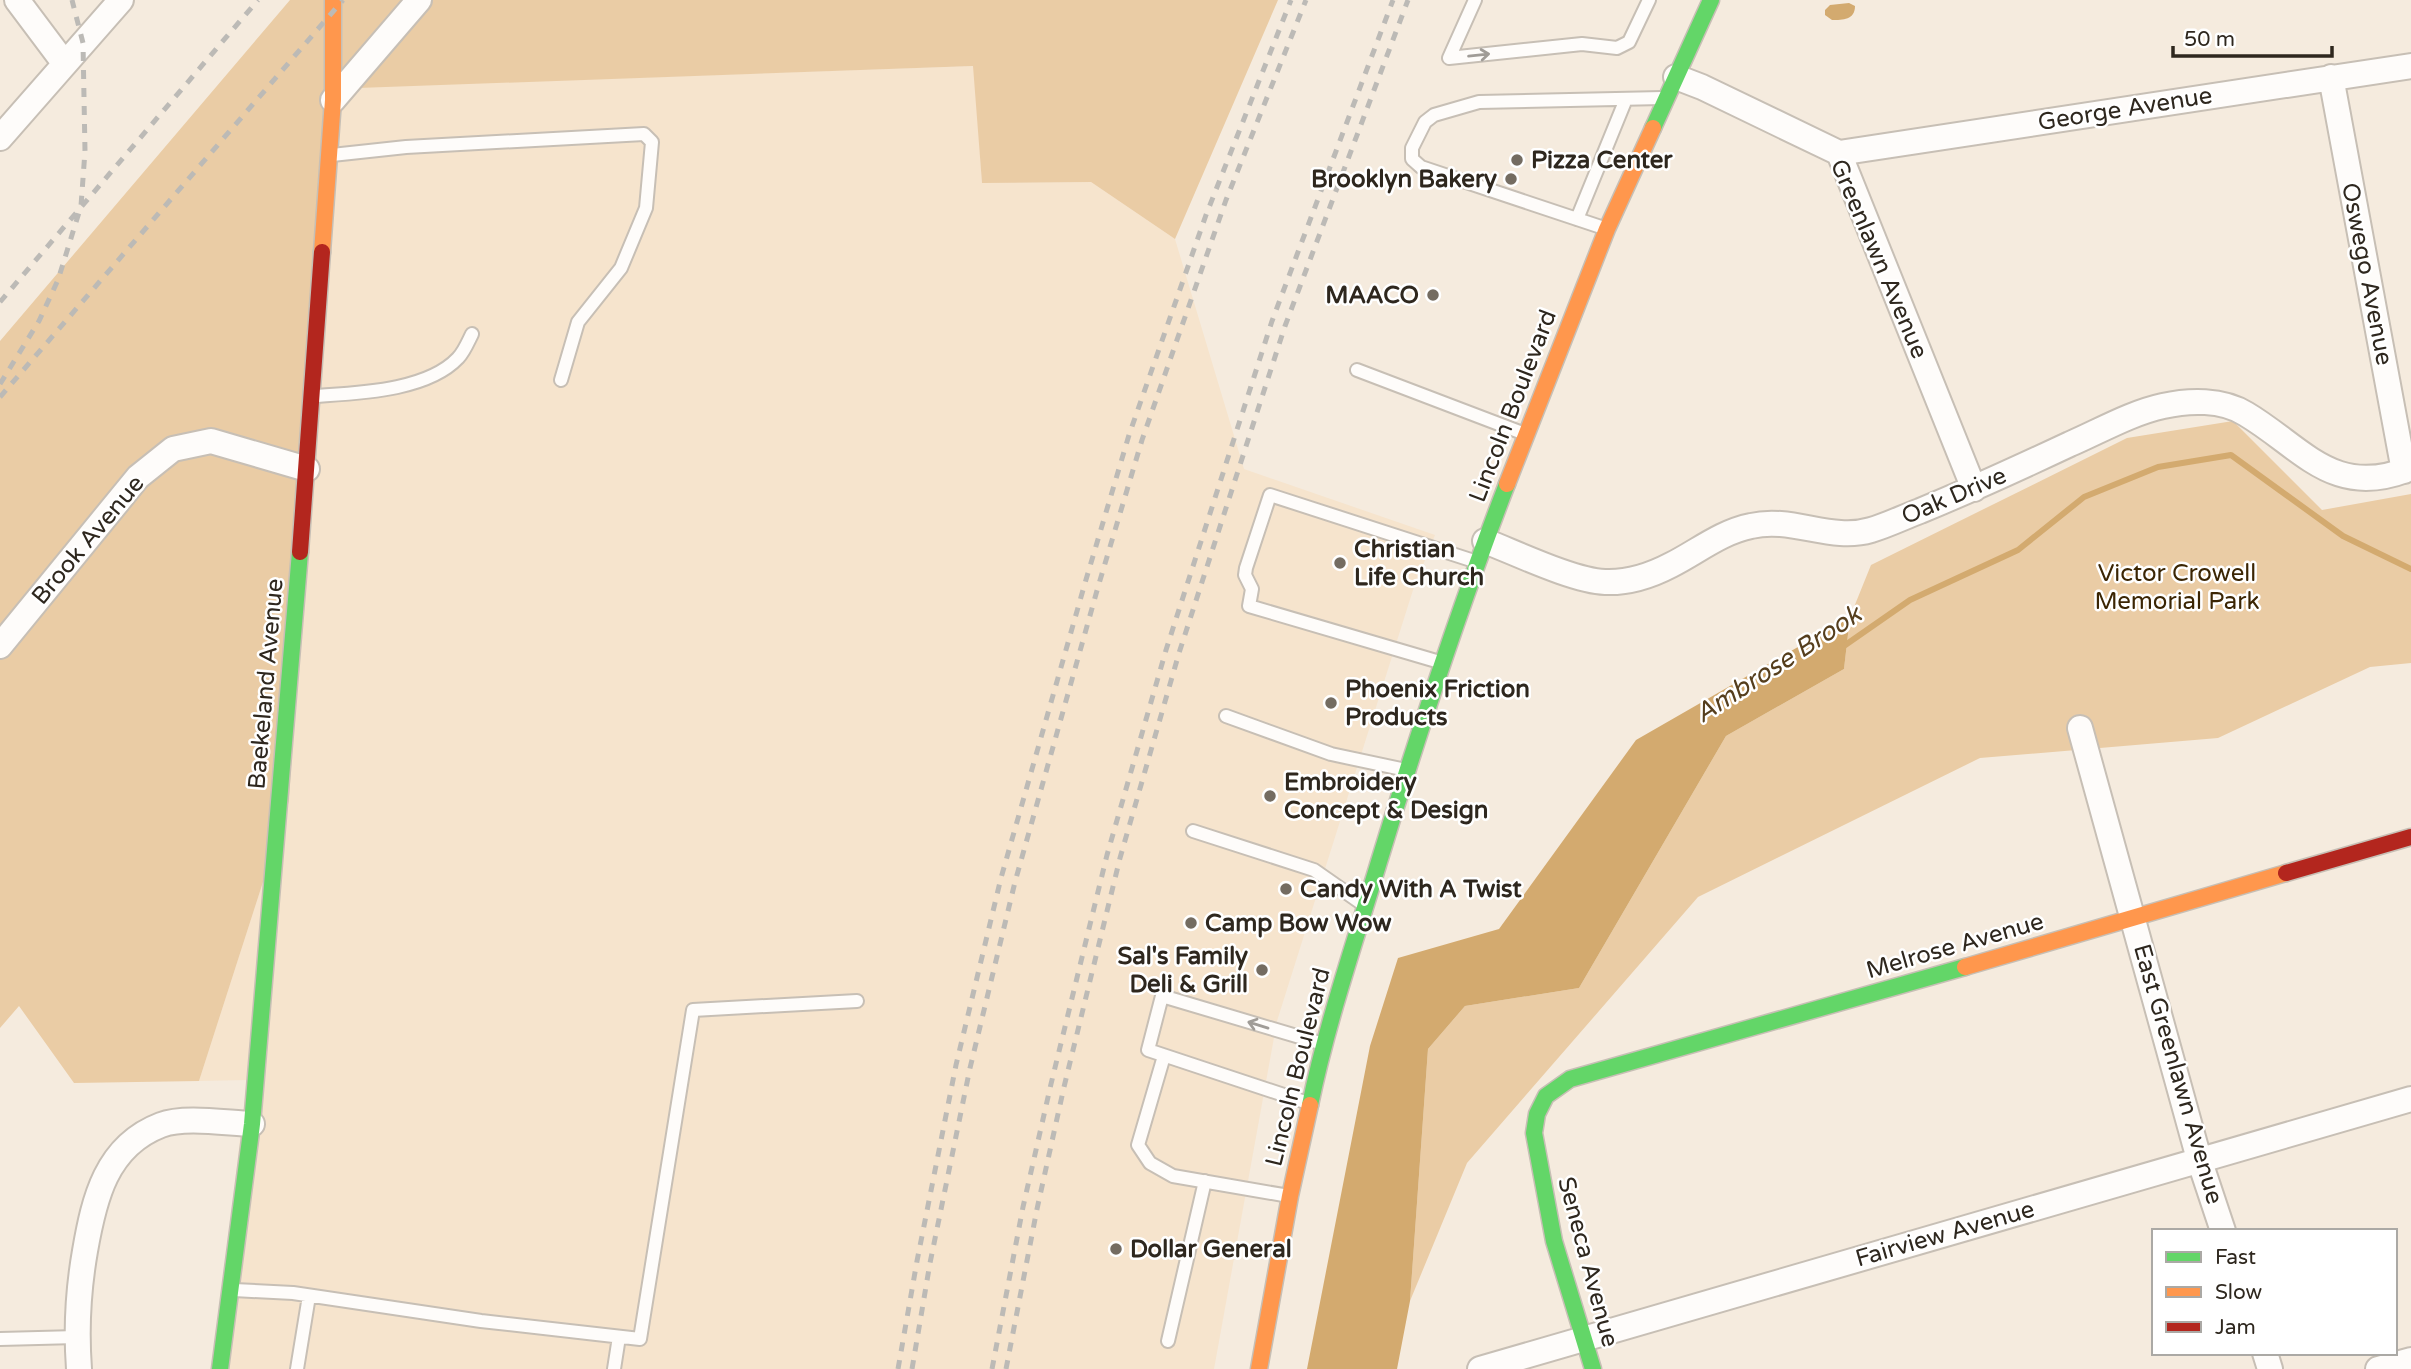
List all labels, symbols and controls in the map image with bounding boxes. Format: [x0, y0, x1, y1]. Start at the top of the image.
scale bar [2173, 14, 2332, 58]
text: 50 m [2184, 27, 2235, 52]
one-way arrow [1467, 49, 1489, 62]
street label: George Avenue [2036, 81, 2214, 137]
place label: Pizza Center [1531, 146, 1673, 175]
marker: Pizza Center [1509, 152, 1525, 168]
street label: Greenlawn Avenue [1824, 155, 1934, 363]
place label: Brooklyn Bakery [1311, 165, 1497, 194]
marker: Brooklyn Bakery [1503, 171, 1519, 187]
street label: Oswego Avenue [2335, 180, 2399, 368]
place label: MAACO [1325, 281, 1419, 310]
marker: MAACO [1425, 287, 1441, 303]
street label: Lincoln Boulevard [1463, 306, 1563, 506]
street label: Oak Drive [1897, 461, 2011, 531]
street label: Brook Avenue [26, 470, 150, 610]
place label: Christian Life Church [1354, 535, 1484, 592]
marker: Christian Life Church [1332, 555, 1348, 571]
park label: Victor Crowell Memorial Park [2094, 559, 2260, 616]
street label: Baekeland Avenue [242, 577, 290, 791]
water label: Ambrose Brook [1689, 598, 1868, 729]
place label: Phoenix Friction Products [1345, 675, 1530, 732]
marker: Phoenix Friction Products [1323, 695, 1339, 711]
place label: Embroidery Concept & Design [1284, 768, 1488, 825]
marker: Embroidery Concept & Design [1262, 788, 1278, 804]
place label: Candy With A Twist [1300, 875, 1523, 904]
marker: Candy With A Twist [1278, 881, 1294, 897]
street label: Melrose Avenue [1863, 907, 2047, 985]
place label: Camp Bow Wow [1205, 909, 1391, 938]
marker: Camp Bow Wow [1183, 915, 1199, 931]
street label: East Greenlawn Avenue [2127, 941, 2229, 1207]
place label: Sal's Family Deli & Grill [1118, 942, 1248, 999]
marker: Sal's Family Deli & Grill [1254, 962, 1270, 978]
street label: Lincoln Boulevard [1259, 965, 1337, 1169]
one-way arrow [1247, 1018, 1269, 1031]
street label: Seneca Avenue [1551, 1174, 1625, 1350]
street label: Fairview Avenue [1852, 1195, 2038, 1273]
legend [2152, 1229, 2397, 1355]
place label: Dollar General [1130, 1235, 1292, 1264]
marker: Dollar General [1108, 1241, 1124, 1257]
text: Fast [2215, 1245, 2256, 1270]
text: Slow [2215, 1280, 2263, 1305]
text: Jam [2215, 1315, 2256, 1340]

